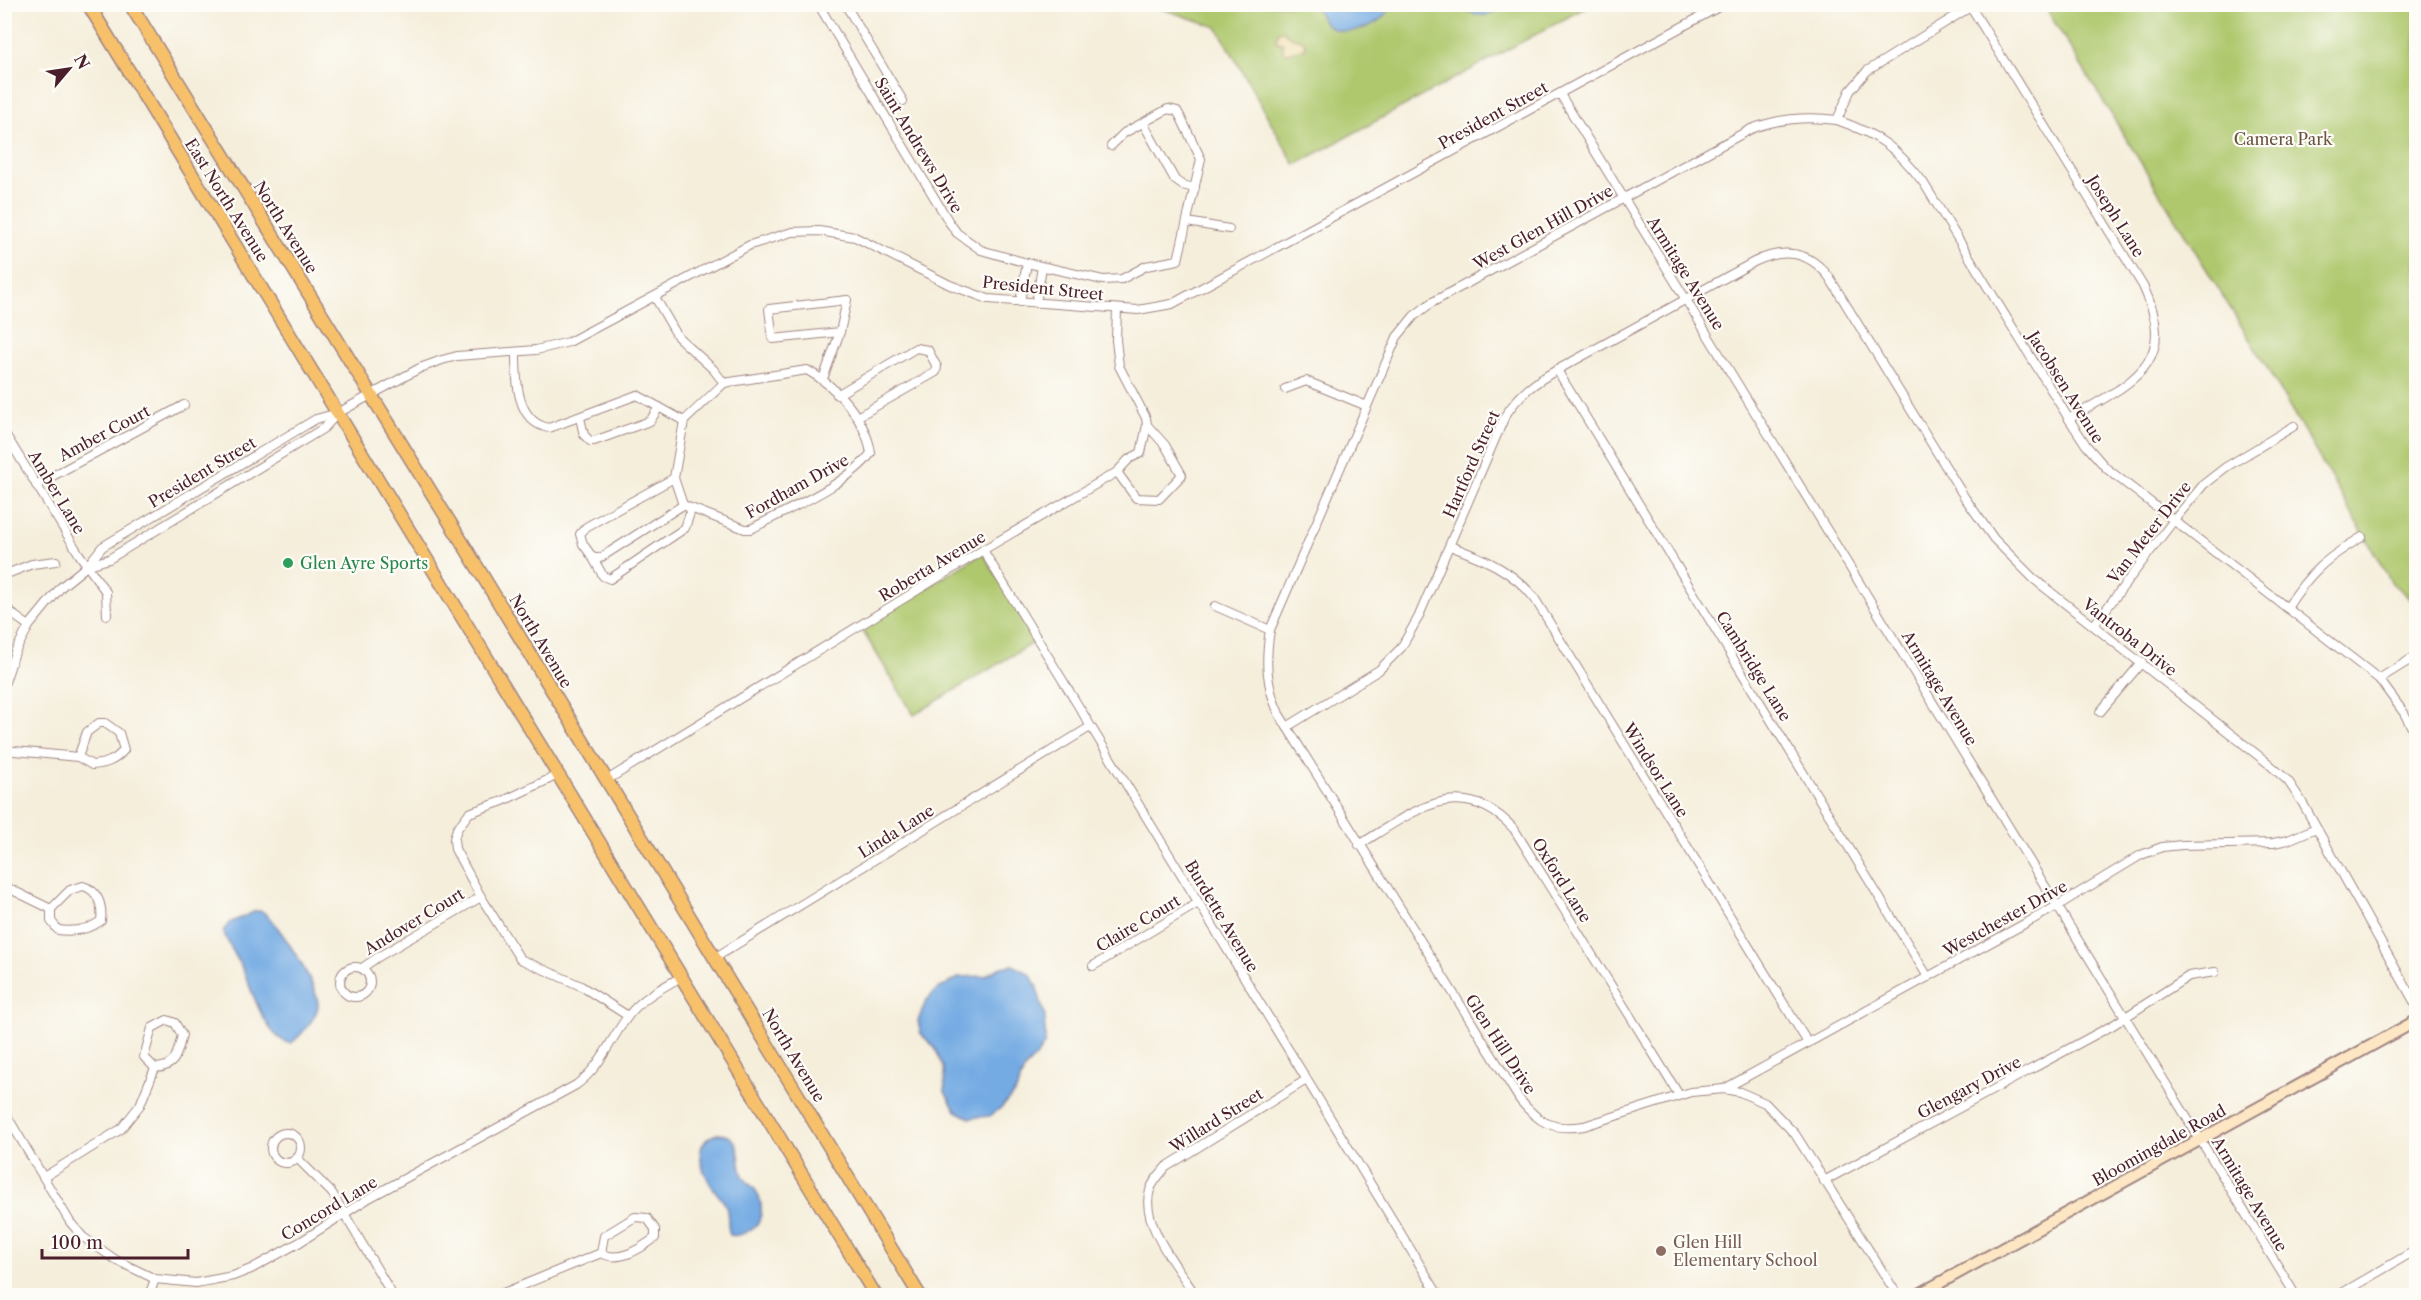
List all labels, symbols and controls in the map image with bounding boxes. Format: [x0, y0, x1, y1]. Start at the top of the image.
north arrow [39, 39, 99, 99]
text: N [70, 51, 94, 73]
street label: Saint Andrews Drive [871, 74, 967, 216]
street label: President Street [1435, 77, 1551, 153]
park label: Camera Park [2234, 129, 2333, 149]
street label: East North Avenue [181, 135, 273, 265]
street label: Joseph Lane [2081, 169, 2149, 261]
street label: North Avenue [250, 177, 322, 277]
street label: West Glen Hill Drive [1469, 180, 1616, 274]
street label: Armitage Avenue [1642, 212, 1729, 334]
street label: President Street [981, 272, 1105, 304]
street label: Jacobsen Avenue [2022, 325, 2108, 447]
street label: Amber Court [54, 400, 153, 466]
street label: Hartford Street [1438, 407, 1504, 521]
street label: President Street [145, 432, 260, 512]
street label: Amber Lane [24, 446, 90, 537]
street label: Fordham Drive [742, 449, 852, 523]
street label: Van Meter Drive [2102, 477, 2195, 588]
street label: Roberta Avenue [875, 526, 989, 606]
place label: Glen Ayre Sports [300, 553, 428, 573]
marker: Glen Ayre Sports [281, 556, 295, 570]
street label: North Avenue [505, 591, 577, 691]
street label: Vantroba Drive [2078, 593, 2181, 680]
street label: Cambridge Lane [1712, 607, 1796, 725]
street label: Armitage Avenue [1897, 626, 1982, 749]
street label: Windsor Lane [1619, 718, 1693, 821]
street label: Linda Lane [854, 800, 938, 862]
street label: Oxford Lane [1528, 834, 1596, 926]
street label: Burdette Avenue [1181, 856, 1263, 976]
street label: Westchester Drive [1939, 876, 2071, 961]
street label: Andover Court [359, 883, 468, 959]
street label: Claire Court [1092, 890, 1184, 956]
street label: Glen Hill Drive [1461, 990, 1541, 1098]
street label: North Avenue [758, 1005, 830, 1105]
street label: Glengary Drive [1914, 1051, 2024, 1123]
street label: Willard Street [1165, 1083, 1267, 1157]
street label: Bloomingdale Road [2089, 1100, 2229, 1190]
street label: Armitage Avenue [2207, 1132, 2292, 1255]
street label: Concord Lane [277, 1171, 381, 1245]
scale bar [42, 1222, 188, 1260]
text: 100 m [51, 1232, 103, 1254]
place label: Glen Hill Elementary School [1673, 1232, 1818, 1270]
marker: Glen Hill Elementary School [1654, 1244, 1668, 1258]

